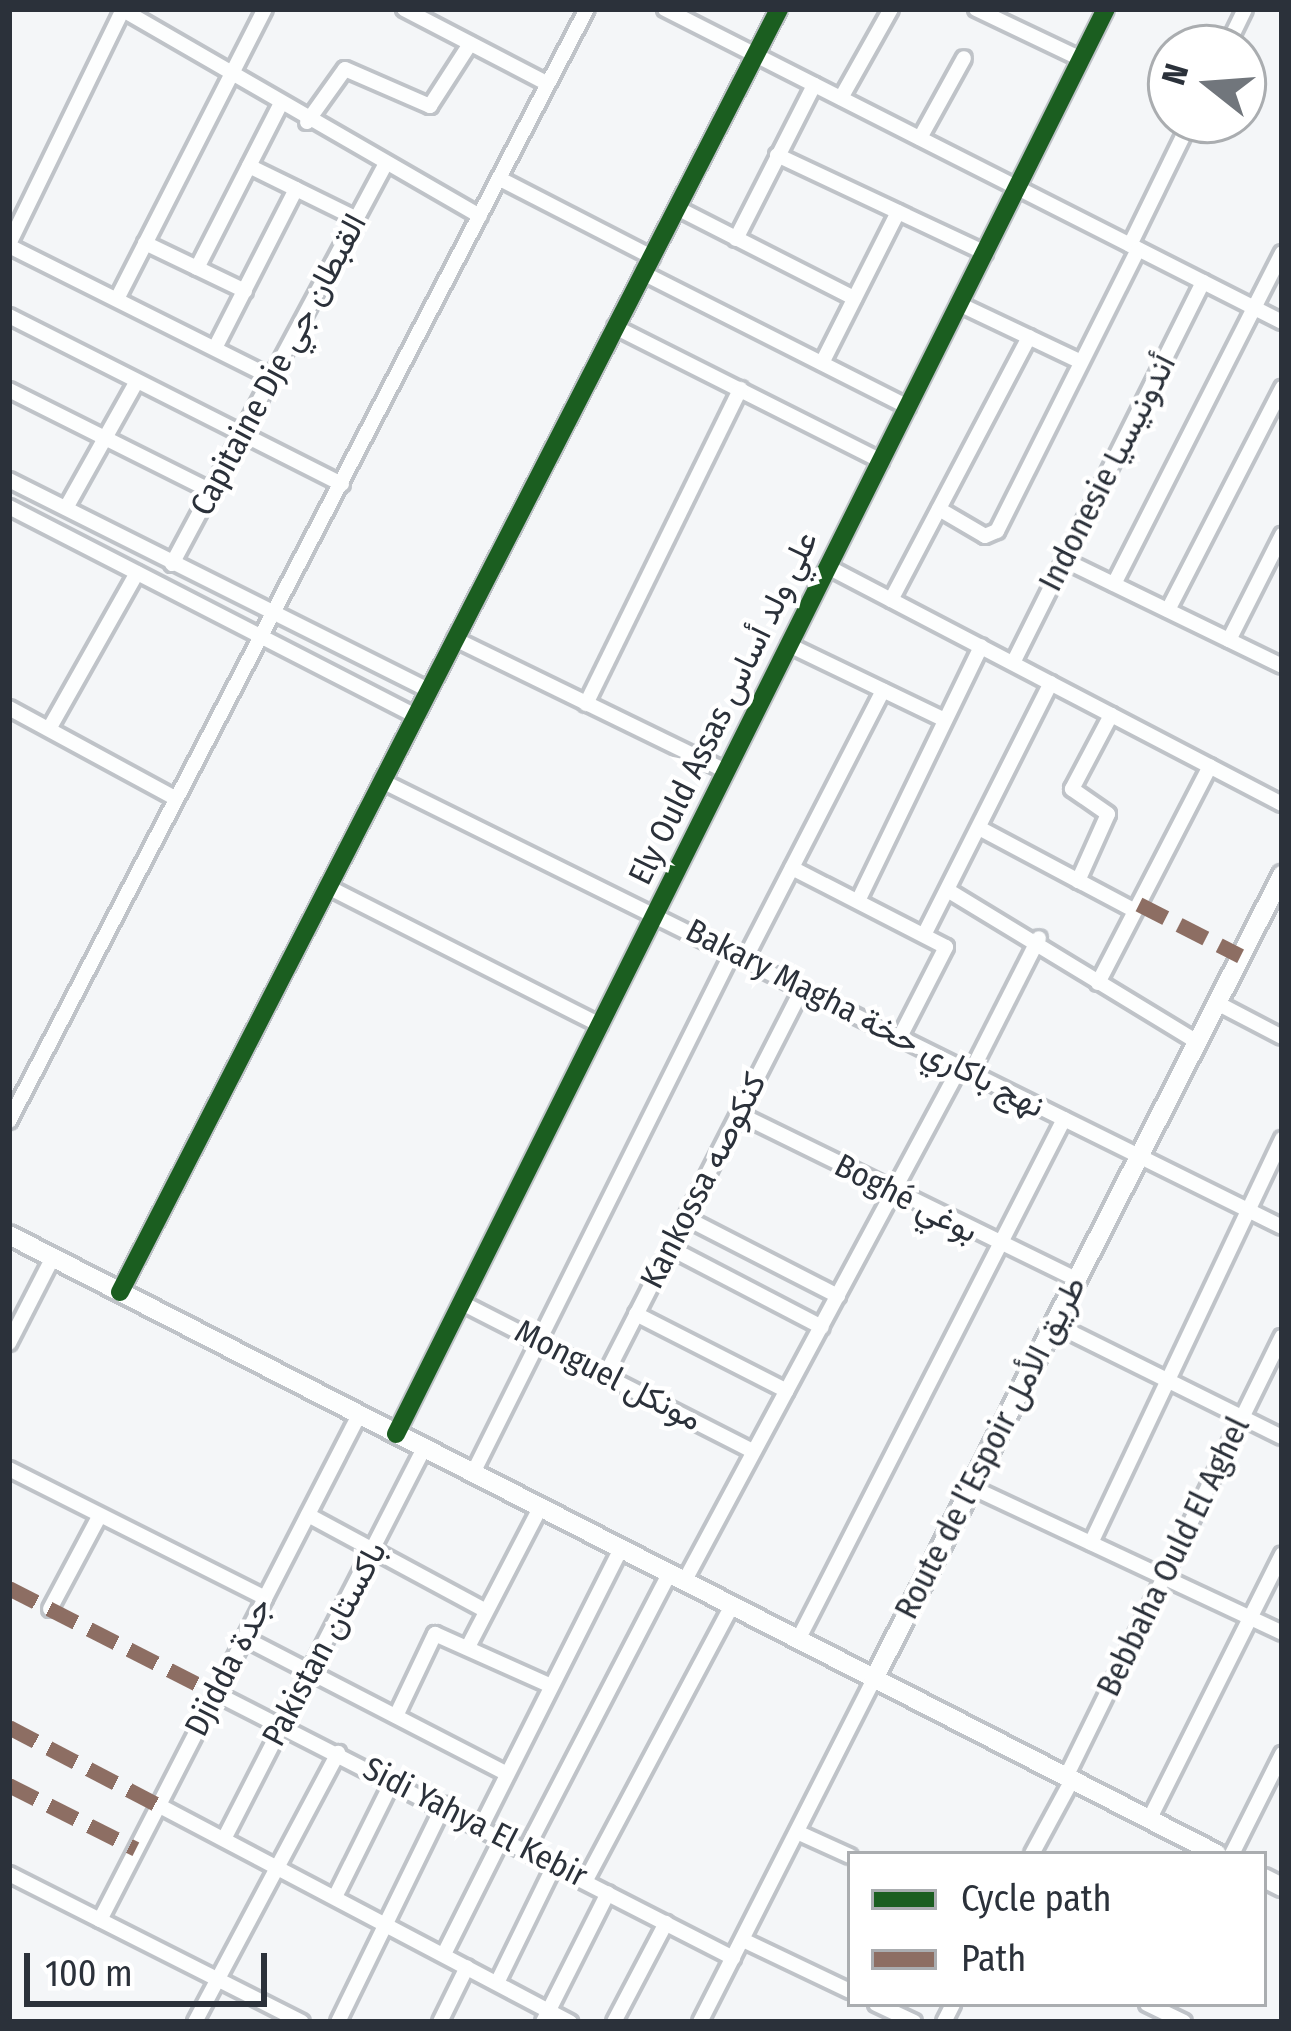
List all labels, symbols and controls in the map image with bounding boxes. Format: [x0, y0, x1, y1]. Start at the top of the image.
north arrow [1147, 24, 1267, 144]
text: N [1153, 59, 1197, 90]
street label: Capitaine Dje القبطان جي [183, 207, 375, 523]
street label: Indonesie أندونيسيا [1031, 348, 1185, 598]
street label: Ely Ould Assas علي ولد أساس [621, 525, 827, 891]
street label: Bakary Magha نهج باكاري حخة [679, 911, 1051, 1127]
street label: Kankossa كنكوصه [633, 1067, 775, 1295]
street label: Boghé بوغي [828, 1146, 984, 1252]
street label: Route de l’Espoir طريق الأمل [887, 1270, 1095, 1626]
street label: Monguel مونكل [508, 1312, 708, 1440]
street label: Bebbaha Ould El Aghel [1089, 1411, 1259, 1703]
street label: Pakistan باكستان [255, 1535, 395, 1753]
street label: Djidda جدة [177, 1591, 281, 1743]
street label: Sidi Yahya El Kebir [356, 1749, 594, 1897]
legend [847, 1851, 1267, 2007]
text: Cycle path [961, 1877, 1112, 1921]
scale bar [30, 1929, 273, 2003]
text: Path [961, 1937, 1026, 1981]
text: 100 m [45, 1952, 133, 1996]

